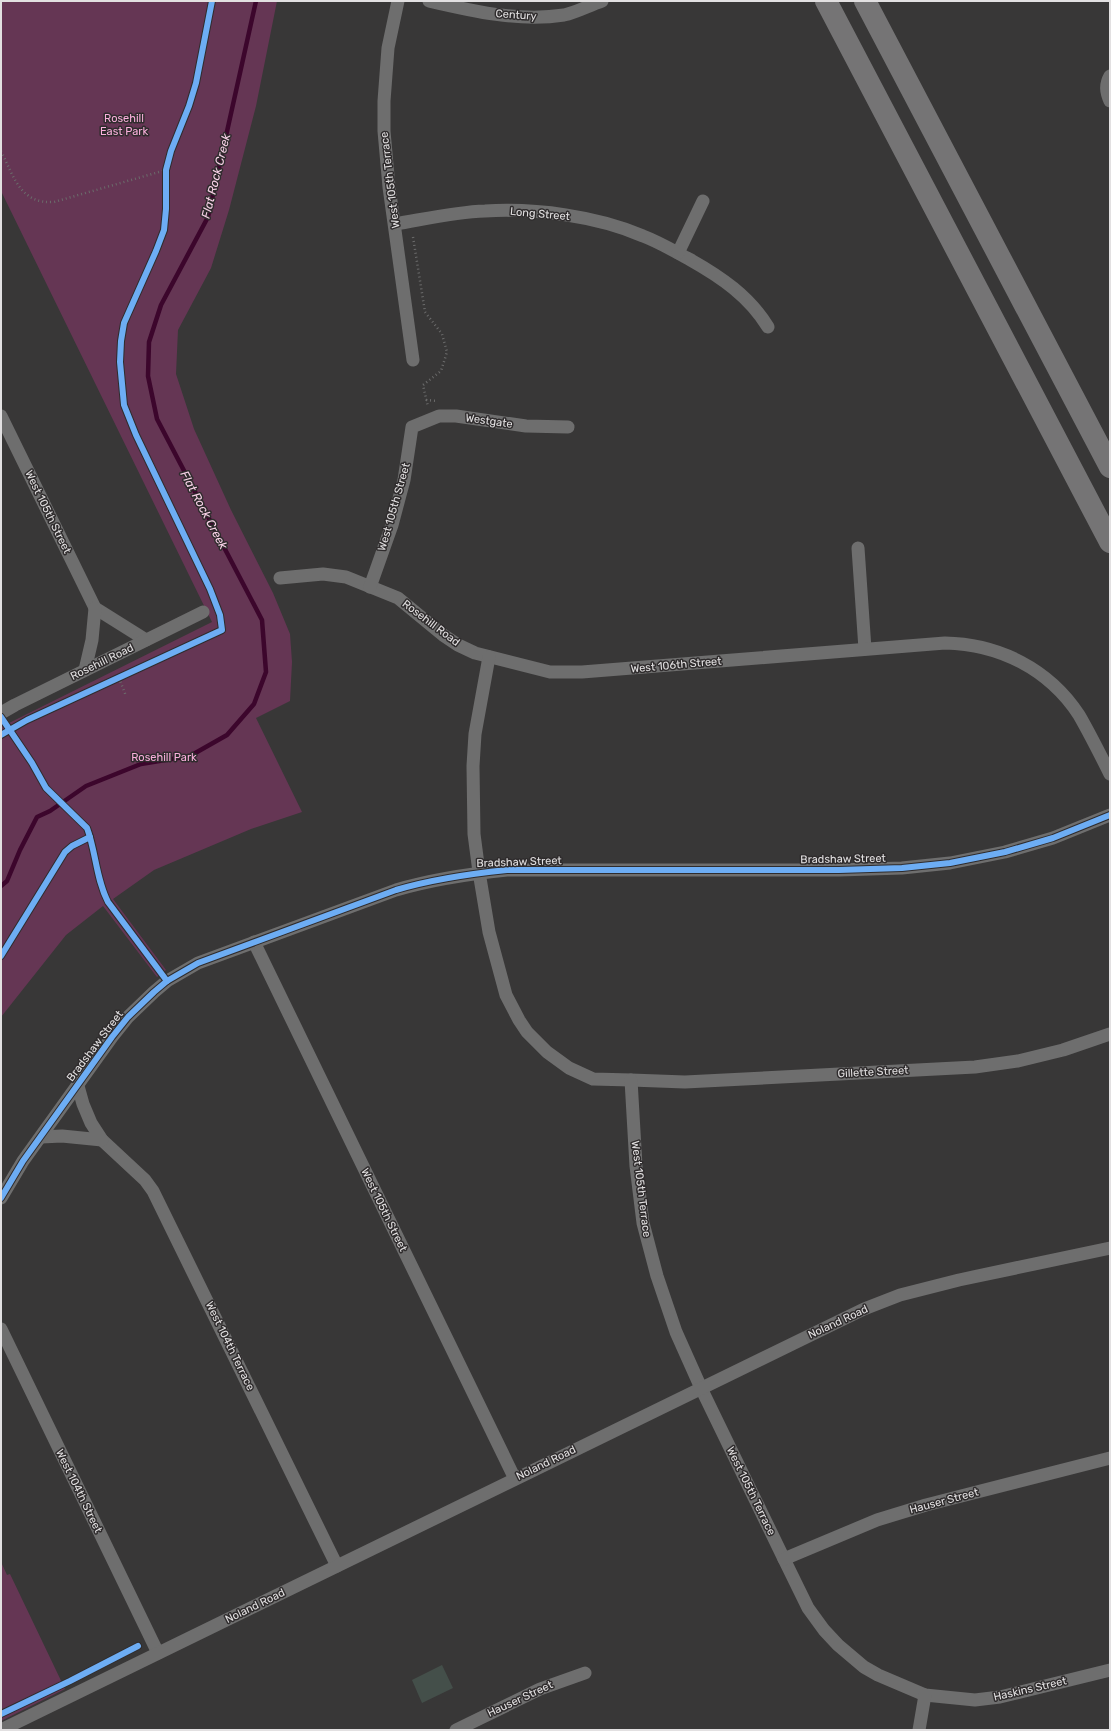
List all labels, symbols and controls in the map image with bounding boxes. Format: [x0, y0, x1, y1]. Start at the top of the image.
street label: Century [495, 7, 537, 23]
park label: Rosehill East Park [100, 112, 148, 138]
water label: Flat Rock Creek [199, 131, 234, 220]
street label: West 105th Terrace [378, 131, 402, 229]
street label: Long Street [509, 205, 571, 223]
street label: Westgate [464, 411, 514, 431]
street label: West 105th Street [375, 461, 413, 553]
street label: West 105th Street [22, 468, 74, 556]
water label: Flat Rock Creek [177, 468, 231, 552]
street label: Rosehill Road [400, 597, 462, 649]
street label: Rosehill Road [68, 641, 136, 683]
street label: West 106th Street [630, 654, 723, 675]
park label: Rosehill Park [131, 751, 197, 764]
street label: Bradshaw Street [800, 852, 887, 866]
street label: Bradshaw Street [476, 854, 563, 870]
street label: Bradshaw Street [64, 1007, 126, 1084]
street label: Gillette Street [837, 1064, 909, 1080]
street label: West 105th Terrace [629, 1140, 653, 1238]
street label: West 105th Street [358, 1166, 410, 1254]
street label: West 104th Terrace [203, 1299, 257, 1393]
street label: Noland Road [806, 1302, 870, 1342]
street label: Noland Road [514, 1443, 578, 1483]
street label: West 105th Terrace [724, 1445, 778, 1537]
street label: West 104th Street [53, 1447, 105, 1536]
street label: Hauser Street [908, 1485, 981, 1516]
street label: Noland Road [223, 1586, 287, 1626]
street label: Haskins Street [992, 1674, 1069, 1704]
street label: Hauser Street [485, 1678, 555, 1720]

